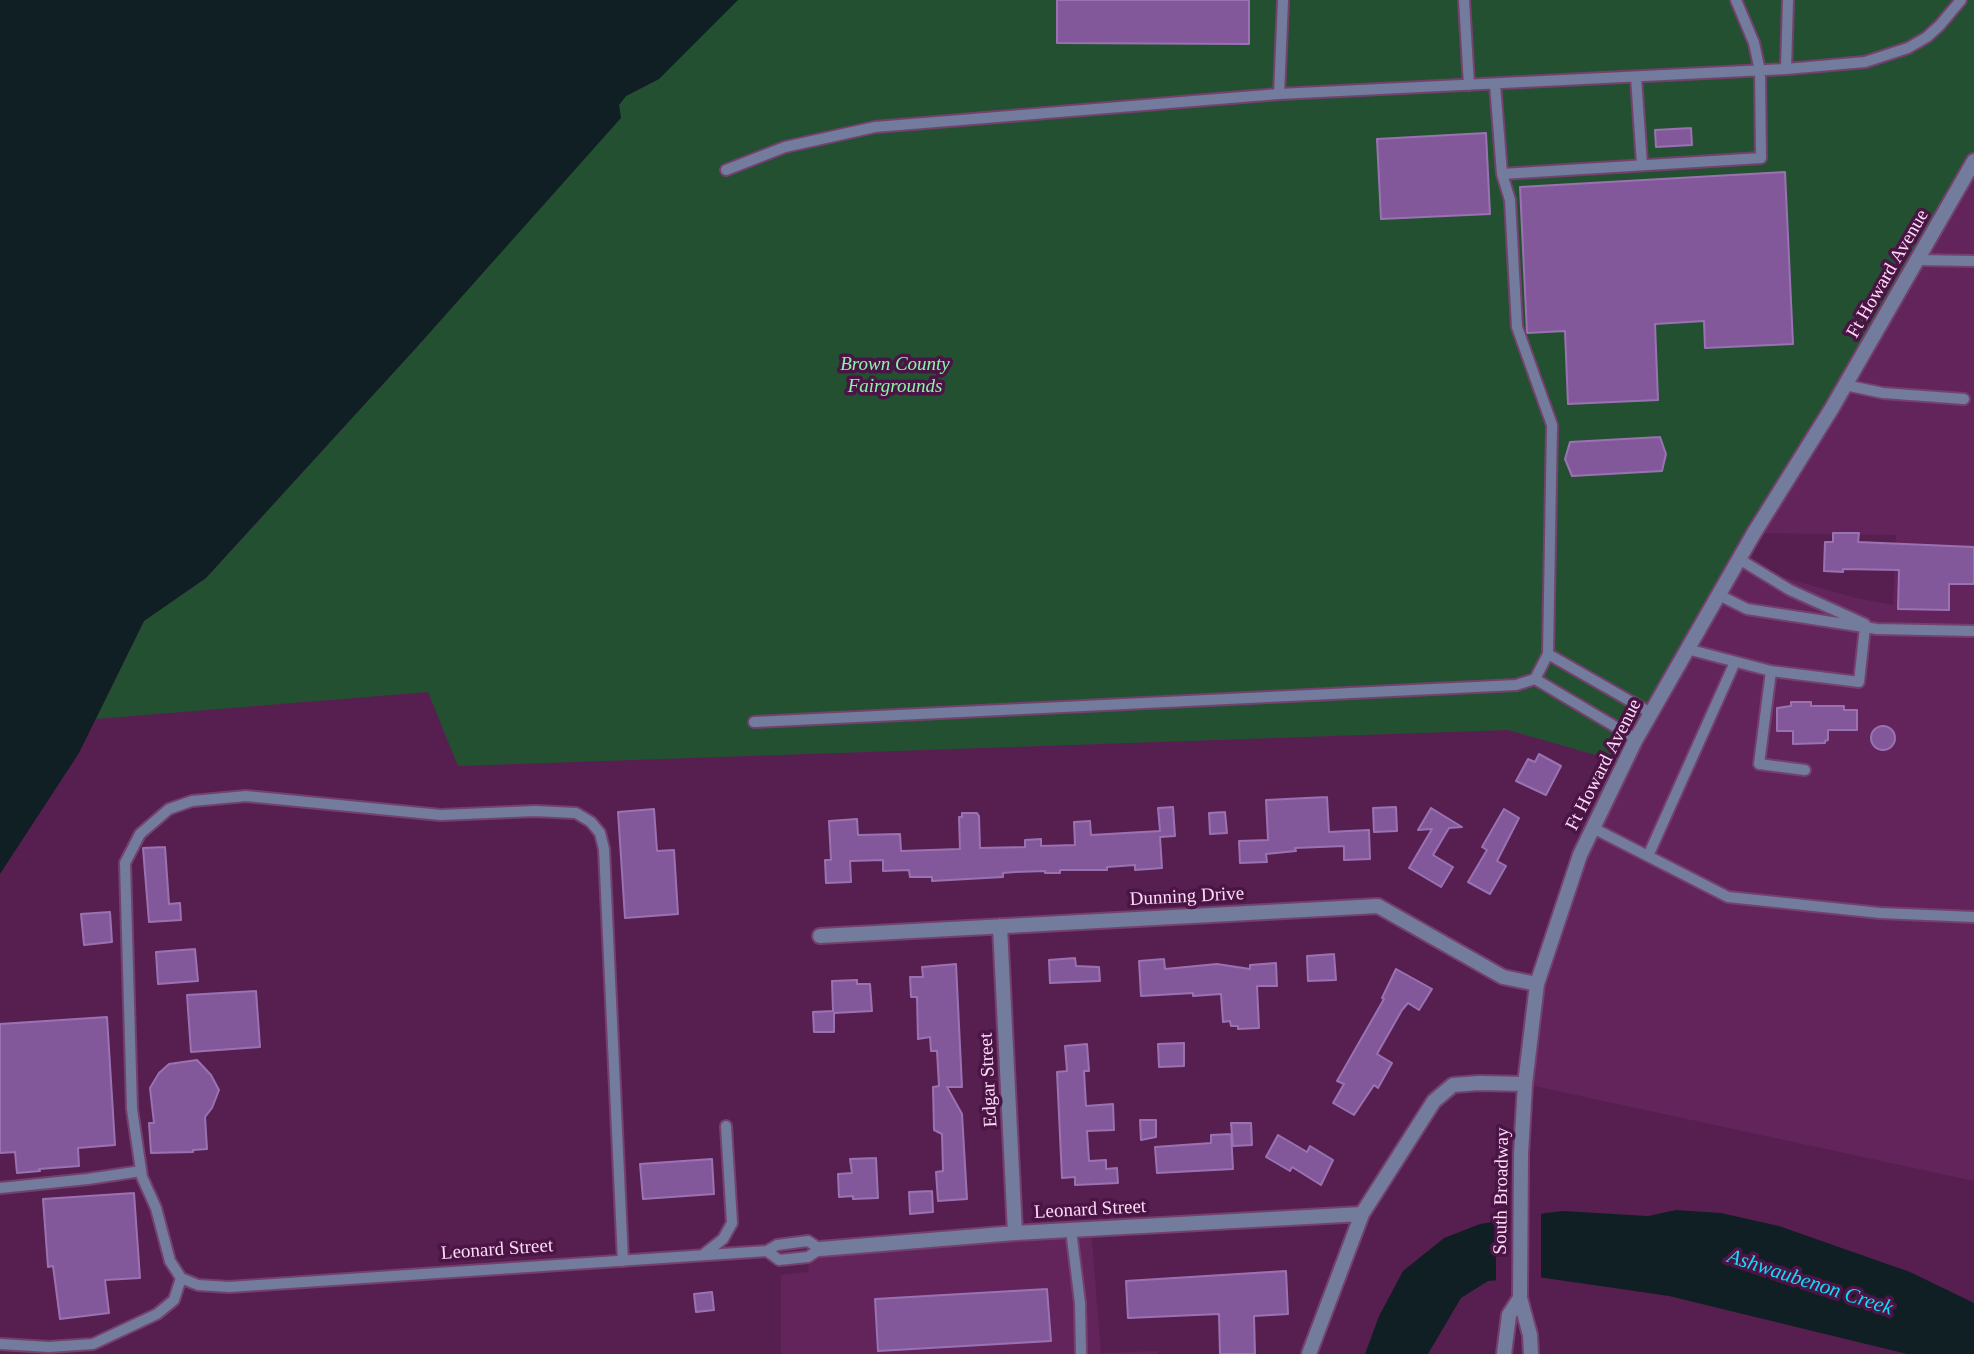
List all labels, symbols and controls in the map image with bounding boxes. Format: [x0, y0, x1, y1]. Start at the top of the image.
street label: Ft Howard Avenue [1842, 206, 1934, 342]
park label: Brown County Fairgrounds [840, 354, 950, 398]
street label: Ft Howard Avenue [1561, 696, 1647, 834]
street label: Dunning Drive [1129, 883, 1245, 911]
street label: Edgar Street [975, 1032, 1003, 1128]
street label: South Broadway [1489, 1127, 1515, 1255]
street label: Leonard Street [1033, 1196, 1147, 1224]
street label: Leonard Street [440, 1235, 554, 1265]
water label: Ashwaubenon Creek [1724, 1244, 1896, 1322]

